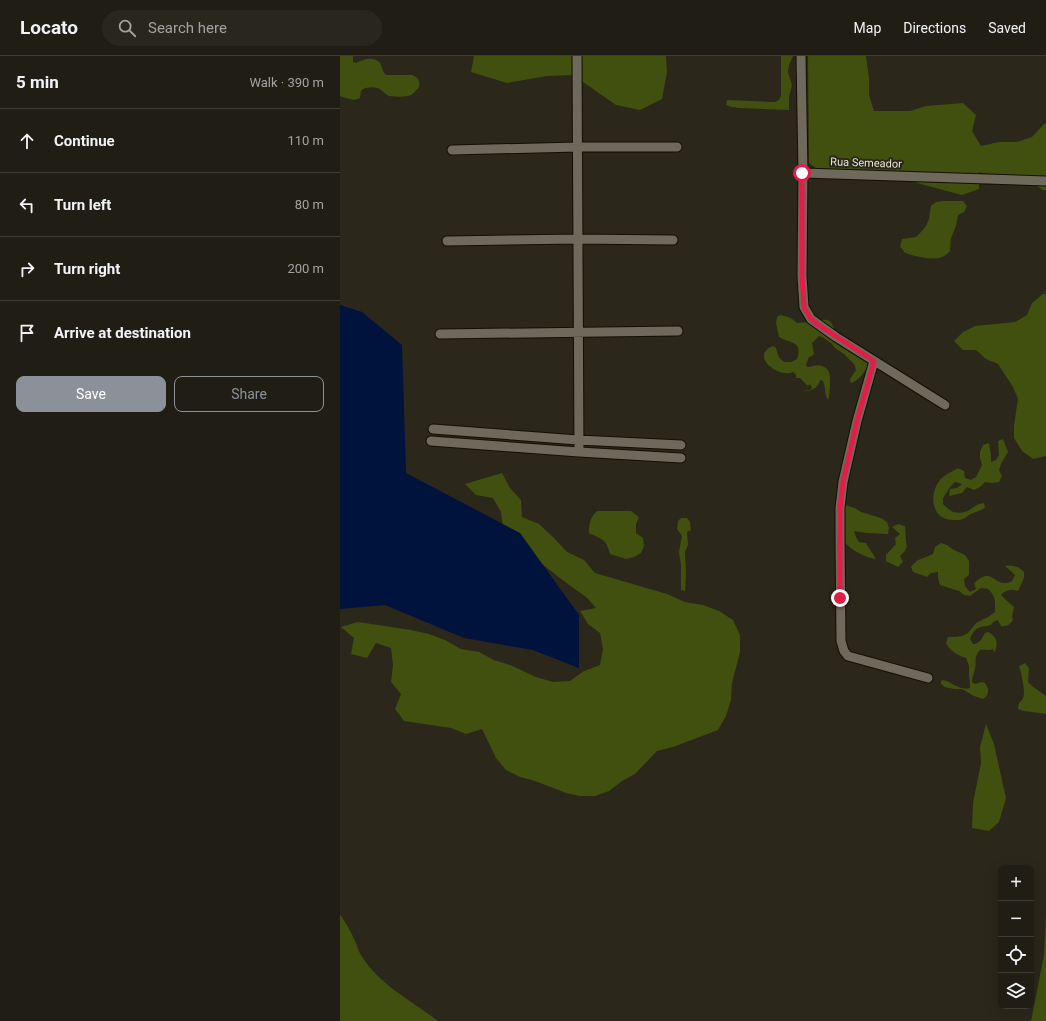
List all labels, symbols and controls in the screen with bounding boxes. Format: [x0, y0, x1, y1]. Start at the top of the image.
search box [102, 10, 382, 46]
text: Locato [20, 16, 78, 39]
icon: search [116, 17, 138, 39]
text: Search here [148, 19, 227, 37]
text: Map [854, 20, 881, 36]
text: Directions [903, 20, 966, 36]
text: Saved [988, 20, 1026, 36]
text: 5 min [16, 72, 59, 92]
text: Walk · 390 m [249, 75, 324, 90]
icon: ahead [16, 130, 38, 152]
text: Continue [54, 132, 115, 150]
text: 110 m [287, 133, 324, 148]
street label: Rua Semeador [830, 155, 902, 171]
route start [793, 164, 811, 182]
icon: left [16, 194, 38, 216]
text: Turn left [54, 196, 111, 214]
text: 80 m [295, 197, 324, 212]
icon: right [16, 258, 38, 280]
text: Turn right [54, 260, 120, 278]
text: 200 m [287, 261, 324, 276]
icon: arrive [16, 322, 38, 344]
text: Arrive at destination [54, 324, 191, 342]
button: Save [16, 376, 166, 412]
button: Share [174, 376, 324, 412]
route end [831, 589, 849, 607]
map controls [998, 865, 1034, 1009]
button: + [998, 865, 1034, 901]
button: − [998, 901, 1034, 937]
button: locate [998, 937, 1034, 973]
button: layers [998, 973, 1034, 1009]

